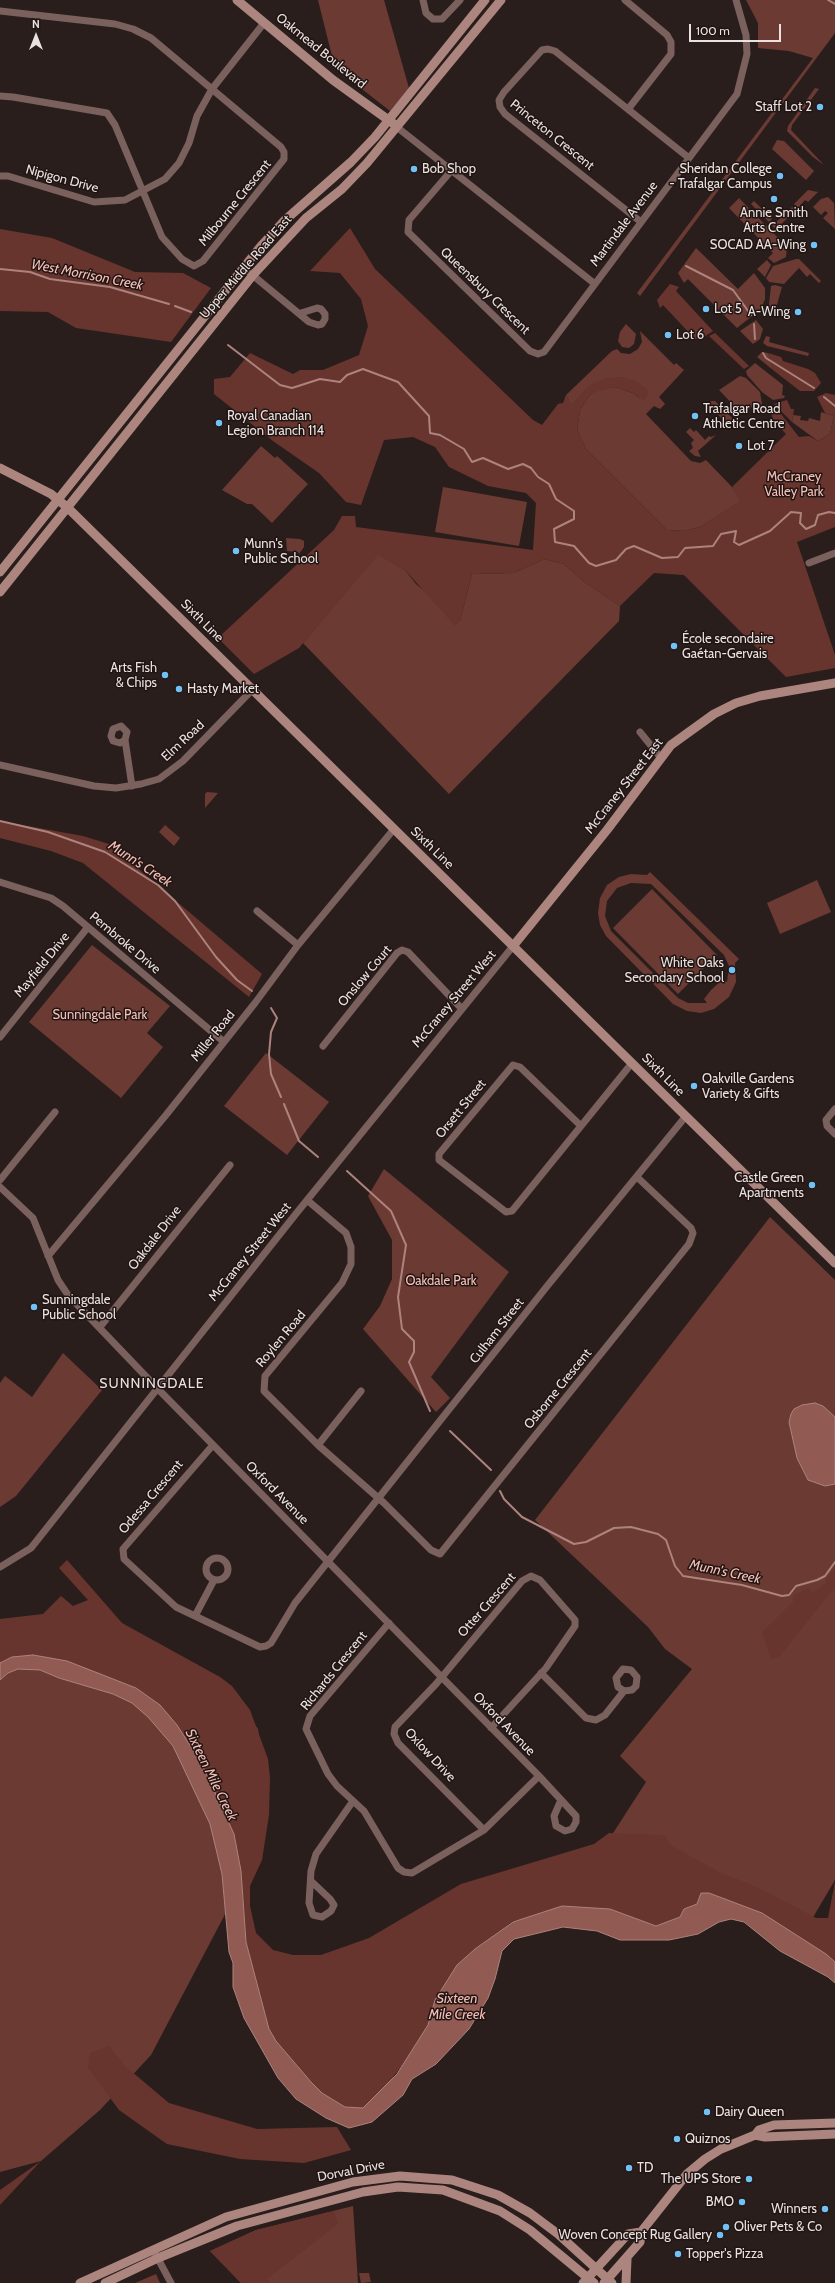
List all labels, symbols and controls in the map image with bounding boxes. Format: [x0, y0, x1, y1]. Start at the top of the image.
street label: Oakmead Boulevard [273, 10, 369, 92]
north arrow [16, 16, 56, 56]
scale bar [691, 16, 783, 42]
text: N [32, 17, 40, 31]
text: 100 m [696, 23, 730, 38]
street label: Princeton Crescent [507, 96, 597, 174]
place label: Staff Lot 2 [755, 99, 812, 115]
marker: Staff Lot 2 [815, 102, 825, 112]
street label: Milbourne Crescent [195, 157, 275, 249]
place label: Bob Shop [422, 161, 476, 177]
place label: Sheridan College - Trafalgar Campus [669, 161, 772, 192]
street label: Nipigon Drive [24, 162, 100, 196]
marker: Bob Shop [409, 164, 419, 174]
marker: Sheridan College - Trafalgar Campus [775, 171, 785, 181]
street label: Martindale Avenue [587, 178, 661, 270]
marker: Annie Smith Arts Centre [769, 194, 779, 204]
place label: Annie Smith Arts Centre [740, 205, 808, 236]
street label: Upper Middle Road East [197, 212, 295, 322]
place label: SOCAD AA-Wing [710, 237, 806, 253]
marker: SOCAD AA-Wing [809, 240, 819, 250]
street label: Queensbury Crescent [437, 244, 533, 338]
water label: West Morrison Creek [30, 256, 144, 294]
place label: Lot 5 [714, 301, 742, 317]
marker: Lot 5 [701, 304, 711, 314]
place label: A-Wing [748, 304, 790, 320]
marker: A-Wing [793, 307, 803, 317]
place label: Lot 6 [676, 327, 704, 343]
marker: Lot 6 [663, 330, 673, 340]
place label: Trafalgar Road Athletic Centre [703, 401, 784, 432]
place label: Royal Canadian Legion Branch 114 [227, 408, 324, 439]
marker: Trafalgar Road Athletic Centre [690, 411, 700, 421]
marker: Royal Canadian Legion Branch 114 [214, 418, 224, 428]
place label: Lot 7 [747, 438, 774, 454]
marker: Lot 7 [734, 441, 744, 451]
park label: McCraney Valley Park [764, 469, 824, 500]
place label: Munn's Public School [244, 536, 318, 567]
marker: Munn's Public School [231, 546, 241, 556]
street label: Sixth Line [177, 596, 227, 646]
place label: École secondaire Gaétan-Gervais [682, 631, 774, 662]
marker: École secondaire Gaétan-Gervais [669, 641, 679, 651]
place label: Arts Fish & Chips [110, 660, 157, 691]
marker: Arts Fish & Chips [160, 670, 170, 680]
place label: Hasty Market [187, 681, 259, 697]
marker: Hasty Market [174, 684, 184, 694]
street label: Elm Road [158, 717, 208, 765]
street label: McCraney Street East [582, 735, 666, 837]
street label: Sixth Line [407, 824, 457, 872]
water label: Munn's Creek [105, 837, 175, 891]
street label: Pembroke Drive [86, 909, 164, 977]
street label: Mayfield Drive [11, 929, 73, 1001]
street label: Onslow Court [335, 942, 395, 1010]
street label: McCraney Street West [409, 947, 499, 1051]
place label: White Oaks Secondary School [625, 955, 724, 986]
marker: White Oaks Secondary School [727, 965, 737, 975]
park label: Sunningdale Park [53, 1007, 147, 1023]
street label: Miller Road [188, 1007, 238, 1065]
street label: Sixth Line [638, 1050, 688, 1100]
place label: Oakville Gardens Variety & Gifts [702, 1071, 794, 1102]
street label: Orsett Street [433, 1076, 489, 1142]
marker: Oakville Gardens Variety & Gifts [689, 1081, 699, 1091]
place label: Castle Green Apartments [734, 1170, 804, 1201]
marker: Castle Green Apartments [807, 1180, 817, 1190]
street label: McCraney Street West [205, 1200, 295, 1304]
street label: Oakdale Drive [125, 1203, 185, 1273]
park label: Oakdale Park [405, 1273, 477, 1289]
place label: Sunningdale Public School [42, 1292, 116, 1323]
street label: Culham Street [467, 1295, 527, 1367]
marker: Sunningdale Public School [29, 1302, 39, 1312]
street label: Roylen Road [253, 1307, 309, 1371]
street label: Osborne Crescent [521, 1346, 595, 1432]
district label: SUNNINGDALE [99, 1376, 205, 1392]
street label: Odessa Crescent [116, 1457, 186, 1537]
street label: Oxford Avenue [242, 1458, 312, 1528]
water label: Munn's Creek [688, 1556, 762, 1588]
street label: Otter Crescent [455, 1570, 519, 1640]
street label: Richards Crescent [297, 1628, 371, 1714]
street label: Oxford Avenue [470, 1689, 538, 1759]
street label: Oxlow Drive [401, 1725, 459, 1785]
water label: Sixteen Mile Creek [181, 1726, 241, 1824]
water label: Sixteen Mile Creek [429, 1991, 485, 2024]
place label: Dairy Queen [715, 2104, 784, 2120]
marker: Dairy Queen [702, 2107, 712, 2117]
place label: Quiznos [685, 2131, 730, 2147]
marker: Quiznos [672, 2134, 682, 2144]
street label: Dorval Drive [316, 2157, 386, 2185]
place label: TD [637, 2160, 653, 2176]
marker: TD [624, 2163, 634, 2173]
place label: The UPS Store [661, 2171, 741, 2187]
marker: The UPS Store [744, 2174, 754, 2184]
place label: BMO [706, 2194, 734, 2210]
marker: BMO [737, 2197, 747, 2207]
place label: Winners [771, 2201, 817, 2217]
marker: Winners [820, 2204, 830, 2214]
place label: Oliver Pets & Co [734, 2219, 822, 2235]
marker: Oliver Pets & Co [721, 2222, 731, 2232]
place label: Woven Concept Rug Gallery [559, 2227, 712, 2243]
marker: Woven Concept Rug Gallery [715, 2230, 725, 2240]
place label: Topper's Pizza [686, 2246, 763, 2262]
marker: Topper's Pizza [673, 2249, 683, 2259]

